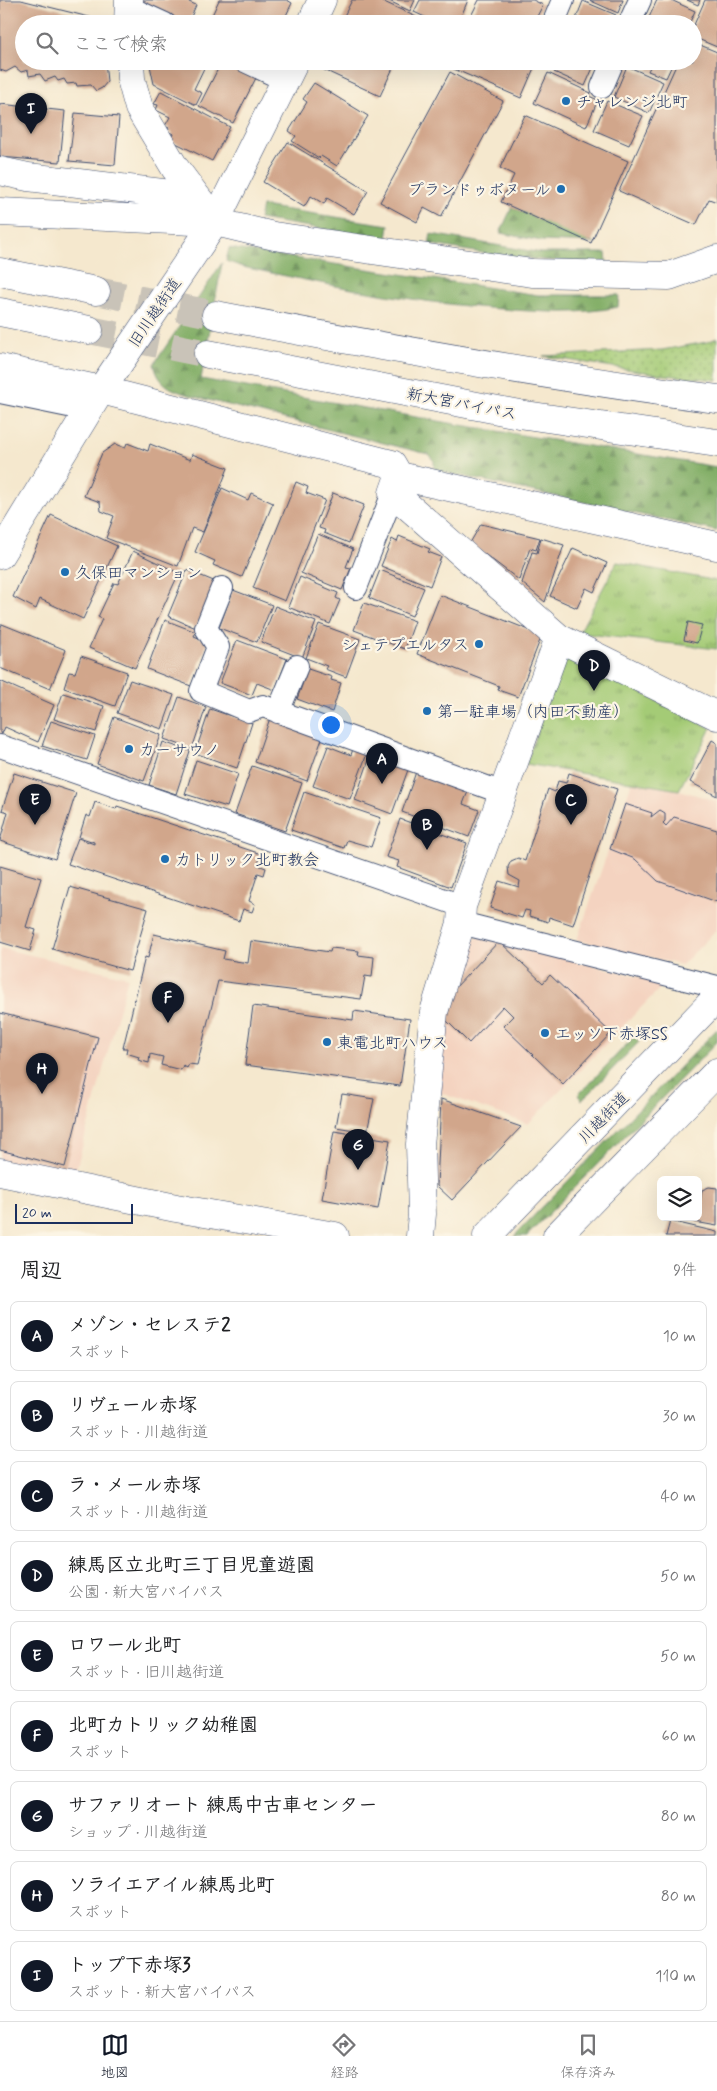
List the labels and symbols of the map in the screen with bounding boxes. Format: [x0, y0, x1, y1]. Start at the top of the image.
place label: チャレンジ北町 [576, 92, 688, 113]
pin: I [15, 93, 47, 134]
marker: チャレンジ北町 [560, 95, 572, 107]
place label: プランドゥボヌール [408, 180, 551, 201]
marker: プランドゥボヌール [555, 183, 567, 195]
street label: 旧川越街道 [124, 274, 186, 352]
street label: 新大宮バイパス [405, 384, 519, 425]
place label: 久保田マンション [75, 563, 202, 584]
marker: 久保田マンション [59, 566, 71, 578]
place label: シェテプエルタス [341, 635, 469, 656]
marker: シェテプエルタス [473, 638, 485, 650]
pin: D [578, 650, 610, 691]
place label: 第一駐車場（内田不動産） [437, 702, 629, 723]
marker: 第一駐車場（内田不動産） [421, 705, 433, 717]
your location [318, 712, 344, 738]
place label: カーサウノ [139, 740, 220, 761]
marker: カーサウノ [123, 743, 135, 755]
pin: A [366, 743, 398, 784]
pin: E [19, 784, 51, 825]
pin: C [555, 784, 587, 825]
pin: B [411, 809, 443, 850]
place label: カトリック北町教会 [175, 850, 319, 871]
marker: カトリック北町教会 [159, 853, 171, 865]
pin: F [152, 982, 184, 1023]
place label: エッソ下赤塚SS [555, 1024, 668, 1045]
marker: エッソ下赤塚SS [539, 1027, 551, 1039]
place label: 東電北町ハウス [337, 1033, 448, 1054]
marker: 東電北町ハウス [321, 1036, 333, 1048]
pin: H [26, 1053, 58, 1094]
street label: 川越街道 [574, 1088, 634, 1148]
pin: G [342, 1129, 374, 1170]
scale bar [15, 1201, 132, 1224]

